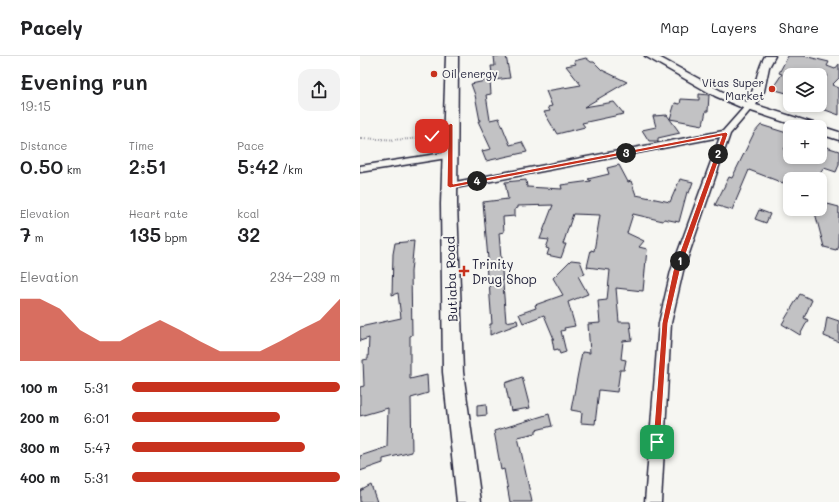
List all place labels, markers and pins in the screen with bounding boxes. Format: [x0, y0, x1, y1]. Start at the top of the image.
place label: Oil energy [442, 66, 498, 81]
marker: Oil energy [429, 69, 439, 79]
place label: Vitas Super Market [702, 75, 764, 103]
marker: Vitas Super Market [767, 84, 777, 94]
pin [415, 119, 449, 153]
pin: 3 [616, 143, 636, 163]
pin: 2 [708, 144, 728, 164]
pin: 4 [467, 171, 487, 191]
pin: 1 [670, 251, 690, 271]
place label: Trinity Drug Shop [472, 255, 537, 287]
marker: Trinity Drug Shop [459, 266, 469, 276]
pin [640, 425, 674, 459]

